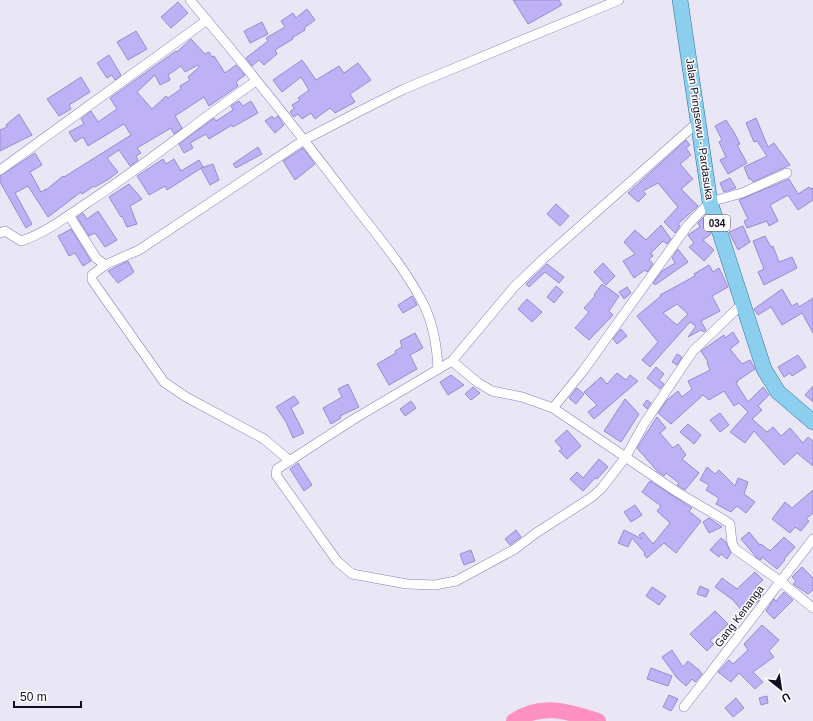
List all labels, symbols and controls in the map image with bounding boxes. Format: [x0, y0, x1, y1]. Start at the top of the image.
street label: Jalan Pringsewu - Pardasuka [684, 57, 716, 202]
road number: 034 [704, 215, 730, 231]
street label: Gang Kenanga [712, 582, 767, 649]
north arrow [761, 669, 801, 709]
scale bar [14, 683, 81, 709]
text: 50 m [20, 690, 47, 704]
text: U [780, 690, 792, 705]

